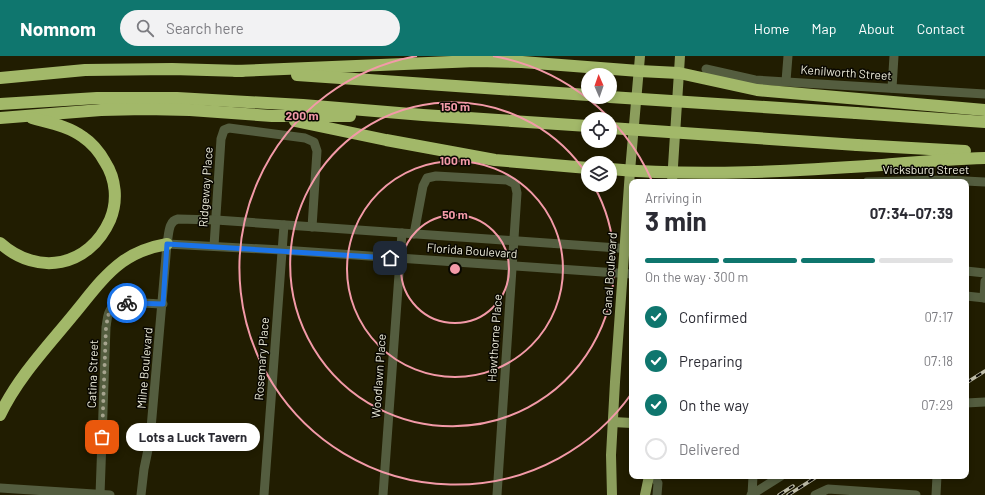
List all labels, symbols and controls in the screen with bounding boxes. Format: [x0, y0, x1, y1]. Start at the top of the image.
search box [120, 10, 400, 46]
text: Nomnom [20, 17, 96, 40]
icon: search [134, 17, 156, 39]
text: Search here [166, 19, 244, 37]
text: Home [754, 20, 790, 37]
text: Map [812, 20, 836, 37]
text: About [858, 20, 895, 37]
text: Contact [917, 20, 965, 37]
street label: Kenilworth Street [800, 62, 892, 82]
north arrow [581, 68, 617, 104]
map controls [581, 68, 617, 192]
text: 150 m [440, 99, 470, 113]
text: 200 m [286, 108, 318, 122]
button: locate [581, 112, 617, 148]
street label: Ridgeway Place [195, 146, 215, 228]
text: 100 m [440, 153, 470, 167]
button: layers [581, 156, 617, 192]
street label: Vicksburg Street [883, 162, 969, 176]
text: Arriving in [645, 190, 702, 206]
text: 07:34–07:39 [870, 204, 953, 222]
text: 3 min [645, 205, 707, 236]
text: 50 m [442, 207, 468, 221]
street label: Canal Boulevard [599, 232, 619, 316]
street label: Florida Boulevard [426, 240, 518, 260]
pin [373, 241, 407, 275]
icon: home [379, 247, 401, 269]
centre of rings [448, 262, 462, 276]
text: On the way · 300 m [645, 269, 748, 285]
courier [107, 283, 147, 323]
icon: bike [116, 292, 138, 314]
street label: Hawthorne Place [484, 294, 504, 382]
icon: check [645, 306, 667, 328]
text: Confirmed [679, 308, 747, 326]
text: 07:17 [924, 309, 953, 325]
street label: Rosemary Place [251, 317, 271, 401]
street label: Milne Boulevard [133, 327, 155, 409]
street label: Woodlawn Place [368, 333, 388, 419]
street label: Catina Street [84, 339, 100, 408]
icon: check [645, 350, 667, 372]
text: Preparing [679, 352, 743, 370]
text: 07:18 [924, 353, 953, 369]
icon: check [645, 394, 667, 416]
text: On the way [679, 396, 749, 414]
text: 07:29 [921, 397, 953, 413]
pin [85, 420, 119, 454]
callout: Lots a Luck Tavern [126, 423, 260, 451]
icon: bag [91, 426, 113, 448]
text: Lots a Luck Tavern [139, 429, 247, 445]
text: Delivered [679, 440, 740, 458]

